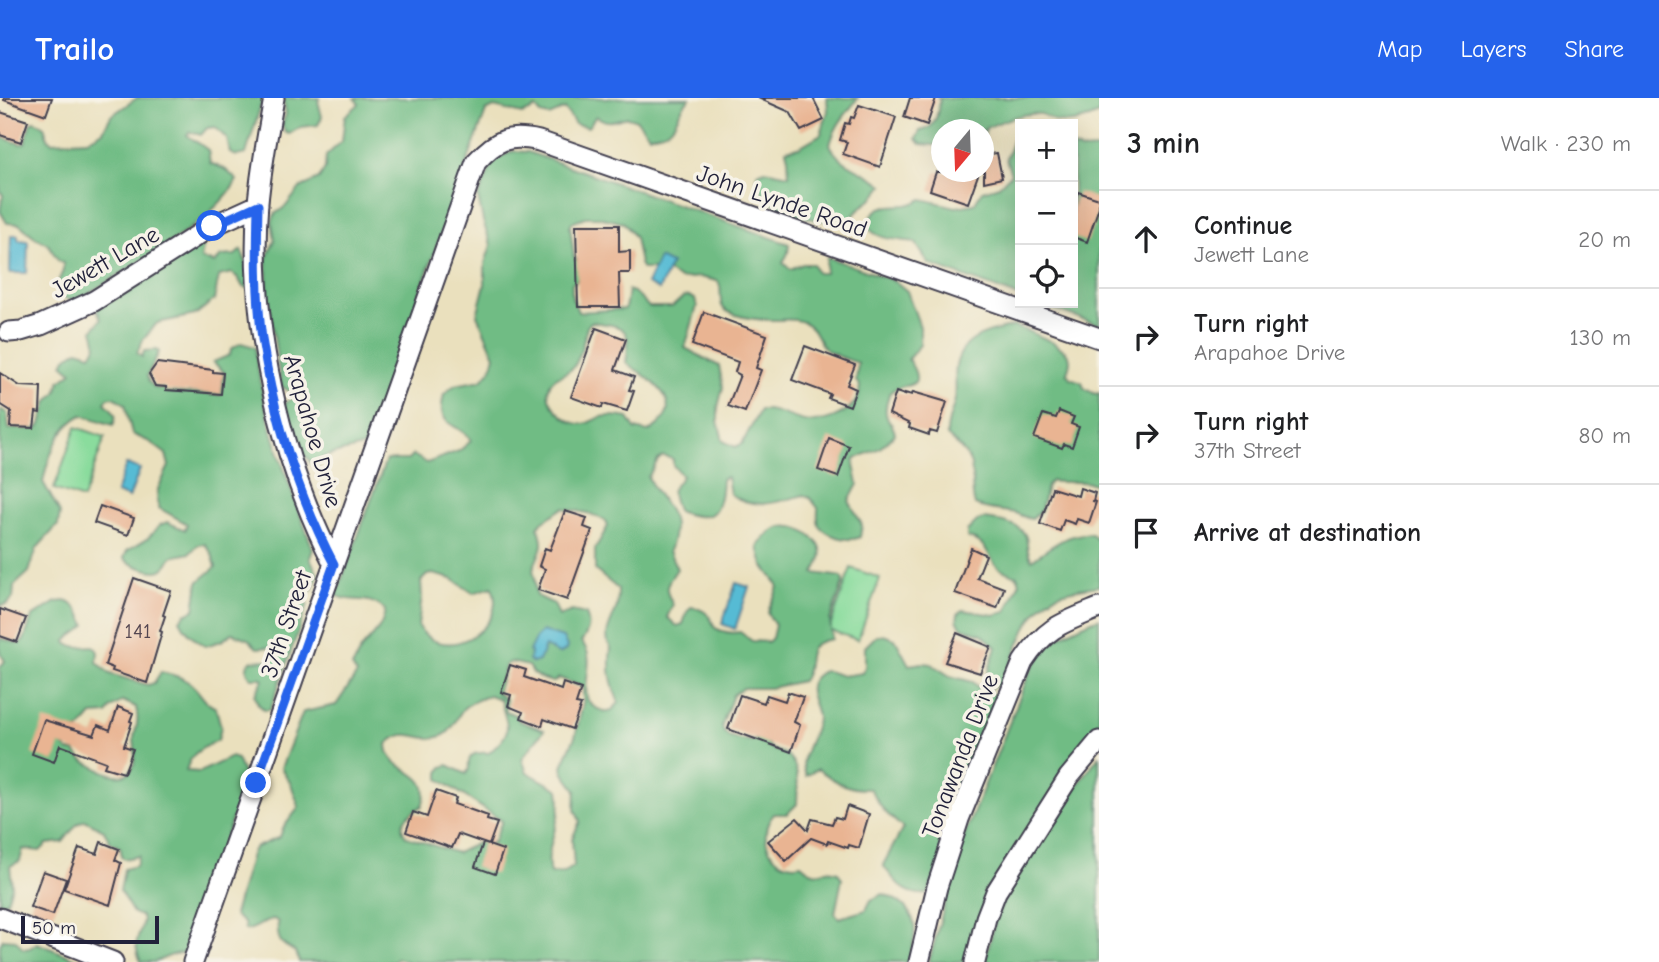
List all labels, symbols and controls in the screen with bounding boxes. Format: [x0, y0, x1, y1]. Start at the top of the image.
text: Trailo [35, 30, 114, 68]
text: Map [1377, 35, 1423, 63]
text: Layers [1461, 35, 1526, 63]
text: Share [1564, 35, 1624, 63]
north arrow [931, 119, 994, 182]
map controls [1015, 119, 1078, 308]
button: + [1015, 119, 1078, 182]
text: 3 min [1127, 126, 1200, 161]
text: Walk · 230 m [1501, 130, 1631, 157]
street label: John Lynde Road [693, 159, 871, 243]
button: − [1015, 182, 1078, 245]
route start [196, 210, 227, 241]
text: Continue [1194, 211, 1292, 241]
street label: Jewett Lane [46, 220, 164, 304]
icon: ahead [1127, 220, 1165, 258]
text: 20 m [1578, 226, 1631, 253]
text: Jewett Lane [1194, 241, 1309, 268]
button: locate [1015, 245, 1078, 308]
text: Turn right [1194, 309, 1308, 339]
icon: right [1127, 318, 1165, 356]
text: 130 m [1570, 324, 1631, 351]
text: Arapahoe Drive [1194, 339, 1345, 366]
street label: Arapahoe Drive [278, 351, 348, 511]
text: Turn right [1194, 407, 1308, 437]
icon: right [1127, 416, 1165, 454]
text: 80 m [1578, 422, 1631, 449]
text: 37th Street [1194, 437, 1301, 464]
icon: arrive [1127, 514, 1165, 552]
text: Arrive at destination [1194, 518, 1421, 548]
street label: 37th Street [255, 566, 318, 681]
house number: 141 [125, 619, 151, 643]
street label: Tonawanda Drive [916, 670, 1004, 842]
route end [240, 767, 271, 798]
scale bar [21, 913, 159, 945]
text: 50 m [32, 917, 76, 939]

